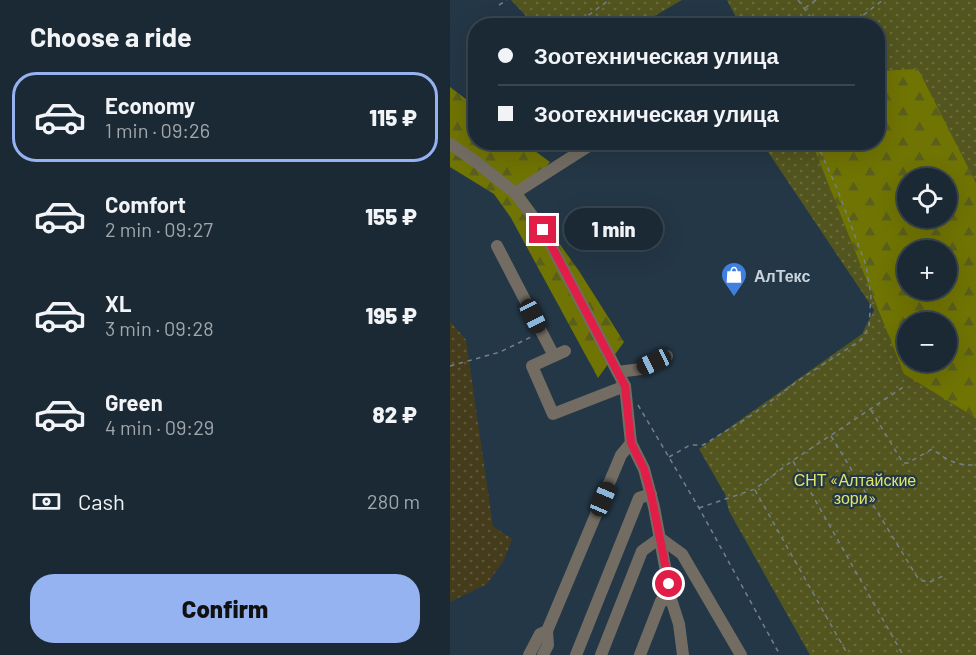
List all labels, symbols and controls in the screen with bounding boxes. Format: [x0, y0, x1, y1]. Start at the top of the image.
text: Choose a ride [30, 20, 192, 52]
text: Зоотехническая улица [534, 42, 779, 68]
icon: car [33, 90, 87, 144]
text: Economy [105, 92, 195, 118]
text: Зоотехническая улица [534, 100, 779, 126]
text: 115 ₽ [369, 104, 417, 130]
text: 1 min · 09:26 [105, 118, 210, 142]
map controls [897, 168, 957, 372]
button: locate [897, 168, 957, 228]
icon: car [33, 189, 87, 243]
text: Comfort [105, 191, 186, 217]
text: 155 ₽ [365, 203, 417, 229]
callout: 1 min [564, 209, 663, 251]
route end [529, 216, 556, 243]
text: 2 min · 09:27 [105, 217, 213, 241]
text: 1 min [592, 217, 635, 241]
button: + [897, 240, 957, 300]
shop icon: АлТекс [719, 260, 749, 298]
place label: АлТекс [754, 266, 810, 285]
icon: car [33, 288, 87, 342]
text: XL [105, 290, 131, 316]
car [517, 296, 549, 336]
text: 195 ₽ [366, 302, 417, 328]
button: − [897, 312, 957, 372]
text: 3 min · 09:28 [105, 316, 214, 340]
car [634, 346, 674, 378]
icon: car [33, 387, 87, 441]
text: Green [105, 389, 163, 415]
text: 82 ₽ [373, 401, 417, 427]
text: 4 min · 09:29 [105, 415, 214, 439]
park label: СНТ «Алтайские зори» [794, 470, 916, 507]
car [588, 479, 618, 519]
icon: cash [30, 485, 63, 518]
text: Cash [78, 488, 125, 514]
text: 280 m [367, 489, 420, 513]
route start [655, 570, 682, 597]
button: Confirm [30, 574, 420, 643]

